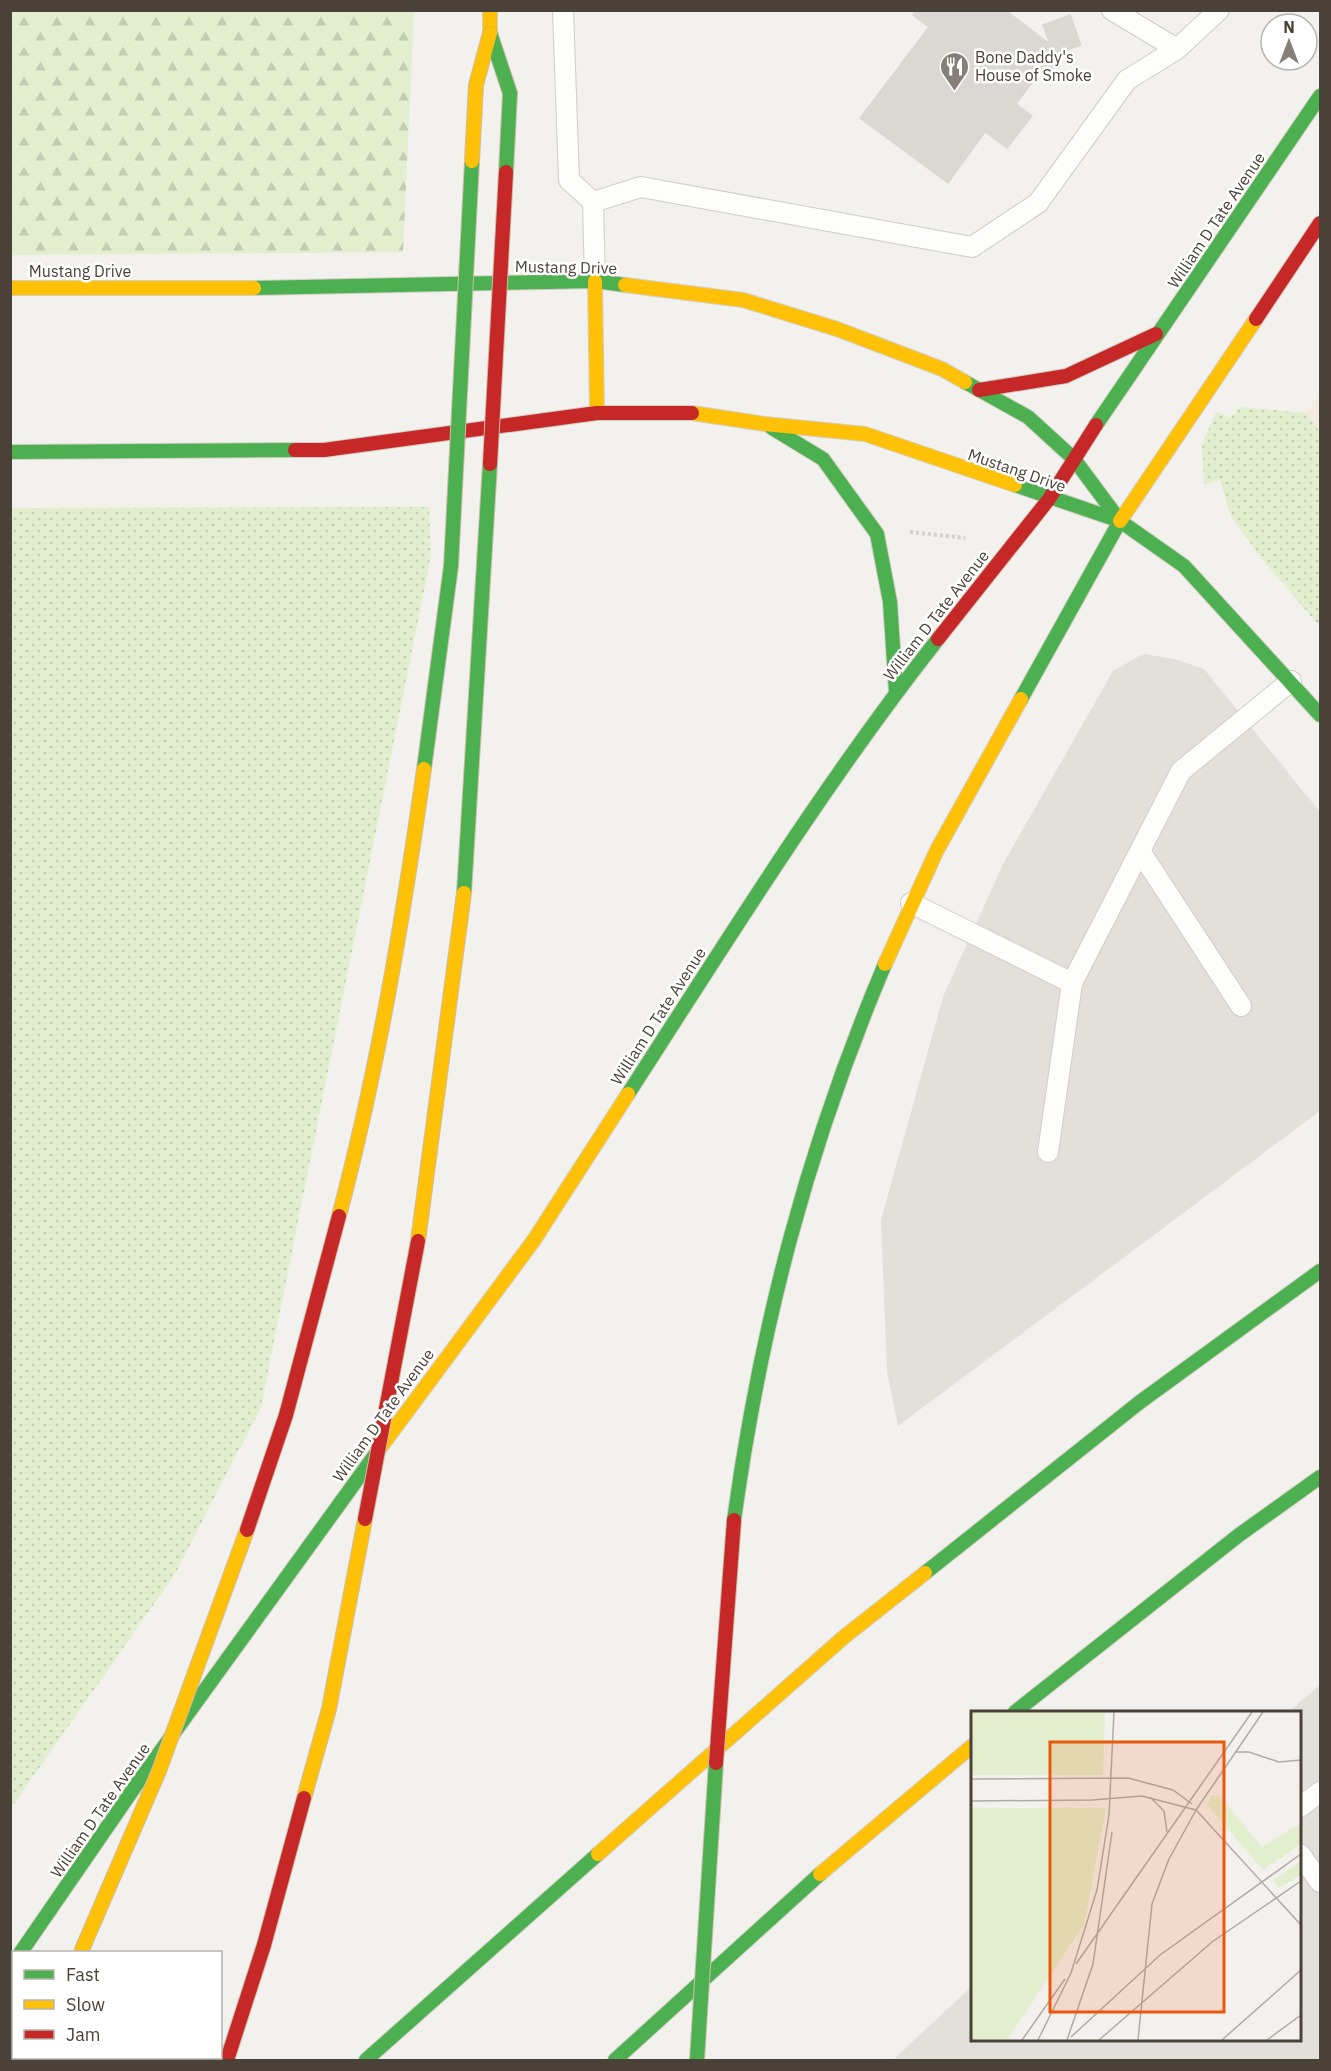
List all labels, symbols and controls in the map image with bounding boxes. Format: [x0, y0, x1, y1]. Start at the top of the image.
north arrow [1259, 12, 1319, 72]
text: N [1283, 17, 1295, 37]
place label: Bone Daddy's House of Smoke [975, 47, 1092, 85]
restaurant icon: Bone Daddy's House of Smoke [938, 50, 970, 92]
street label: William D Tate Avenue [1163, 148, 1269, 292]
street label: Mustang Drive [515, 256, 618, 278]
street label: Mustang Drive [29, 261, 131, 281]
street label: Mustang Drive [965, 444, 1069, 496]
street label: William D Tate Avenue [879, 546, 993, 684]
street label: William D Tate Avenue [606, 943, 710, 1088]
street label: William D Tate Avenue [328, 1344, 438, 1486]
inset map [971, 1711, 1301, 2041]
street label: William D Tate Avenue [46, 1739, 154, 1881]
legend [12, 1951, 222, 2059]
text: Fast [66, 1963, 100, 1986]
text: Slow [66, 1993, 105, 2016]
text: Jam [66, 2023, 101, 2046]

